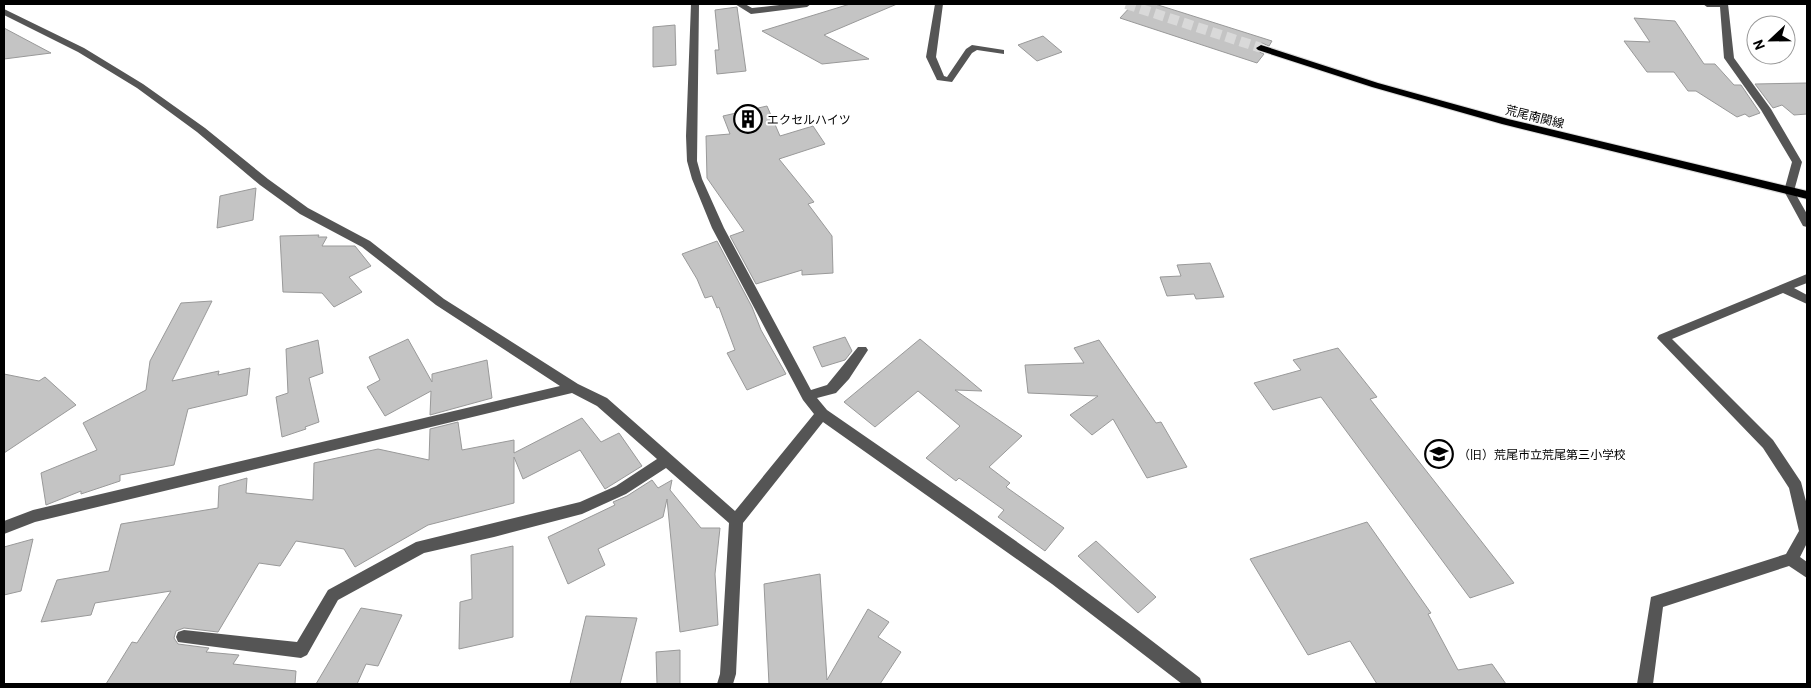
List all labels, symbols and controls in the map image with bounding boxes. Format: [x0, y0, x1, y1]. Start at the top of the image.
north arrow [1746, 15, 1796, 65]
text: N [1749, 38, 1768, 53]
street label: 荒尾南関線 [1504, 102, 1566, 130]
building icon: エクセルハイツ [733, 104, 763, 134]
place label: エクセルハイツ [767, 112, 851, 126]
school or university icon: （旧）荒尾市立荒尾第三小学校 [1424, 439, 1454, 469]
place label: （旧）荒尾市立荒尾第三小学校 [1458, 447, 1626, 461]

